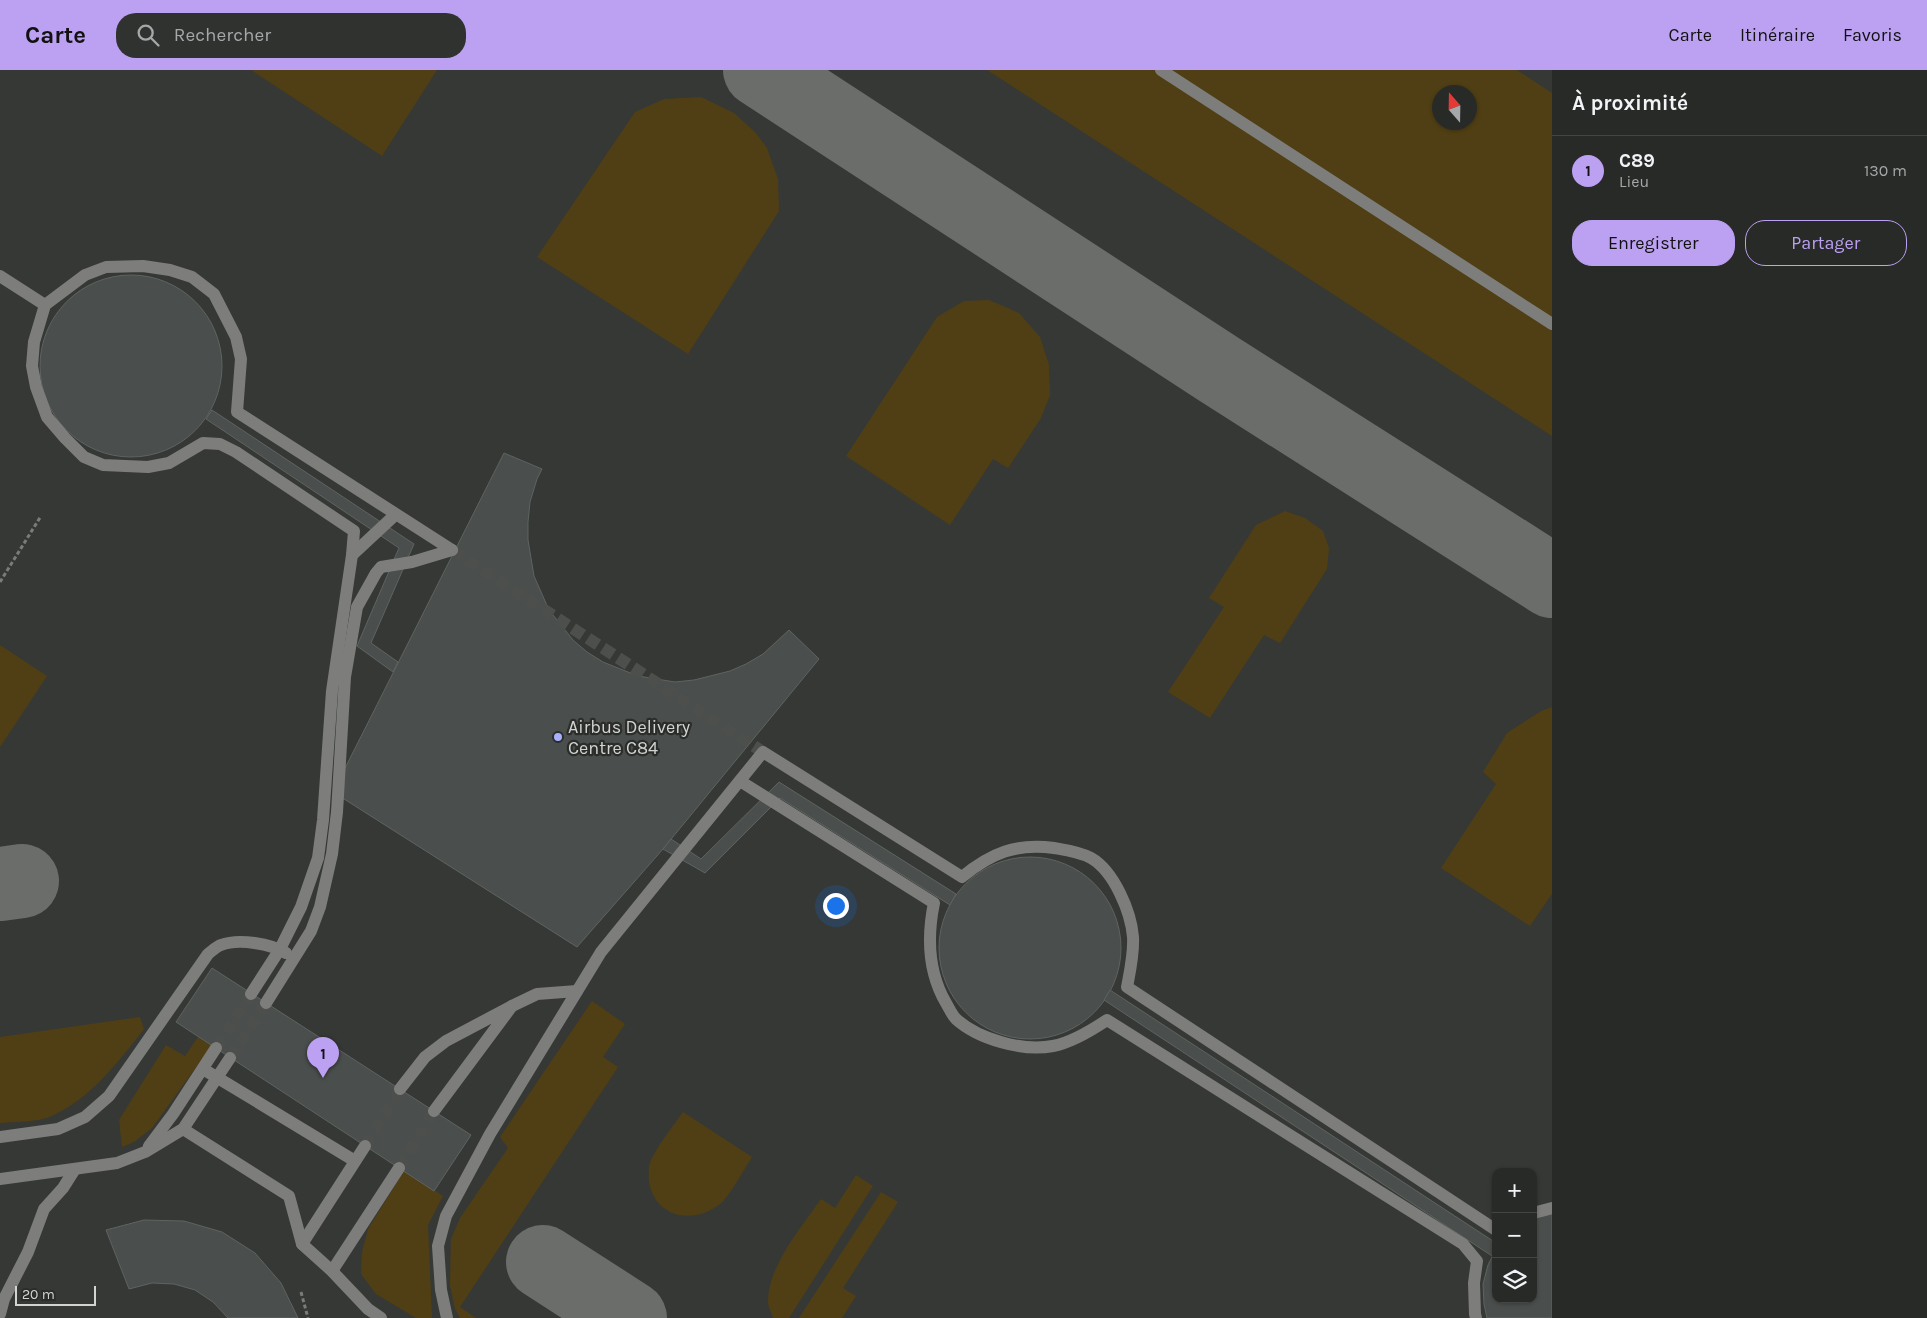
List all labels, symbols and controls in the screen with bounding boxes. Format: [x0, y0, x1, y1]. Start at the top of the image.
search box [116, 13, 466, 58]
text: Carte [25, 21, 86, 49]
icon: search [134, 21, 162, 49]
text: Rechercher [174, 24, 271, 46]
text: Carte [1669, 24, 1712, 46]
text: Itinéraire [1740, 24, 1815, 46]
text: Favoris [1843, 24, 1902, 46]
north arrow [1432, 85, 1477, 130]
text: À proximité [1572, 91, 1688, 115]
text: C89 [1619, 150, 1655, 172]
text: 1 [1585, 161, 1591, 180]
text: 130 m [1864, 161, 1907, 180]
text: Lieu [1619, 172, 1649, 191]
button: Enregistrer [1572, 220, 1735, 266]
button: Partager [1745, 220, 1907, 266]
place label: Airbus Delivery Centre C84 [568, 716, 691, 759]
marker: Airbus Delivery Centre C84 [552, 731, 564, 743]
your location [823, 893, 849, 919]
pin: 1 [307, 1037, 339, 1078]
map controls [1492, 1168, 1537, 1303]
button: + [1492, 1168, 1537, 1213]
button: − [1492, 1213, 1537, 1258]
button: layers [1492, 1258, 1537, 1303]
scale bar [15, 1283, 96, 1306]
text: 20 m [22, 1286, 55, 1303]

